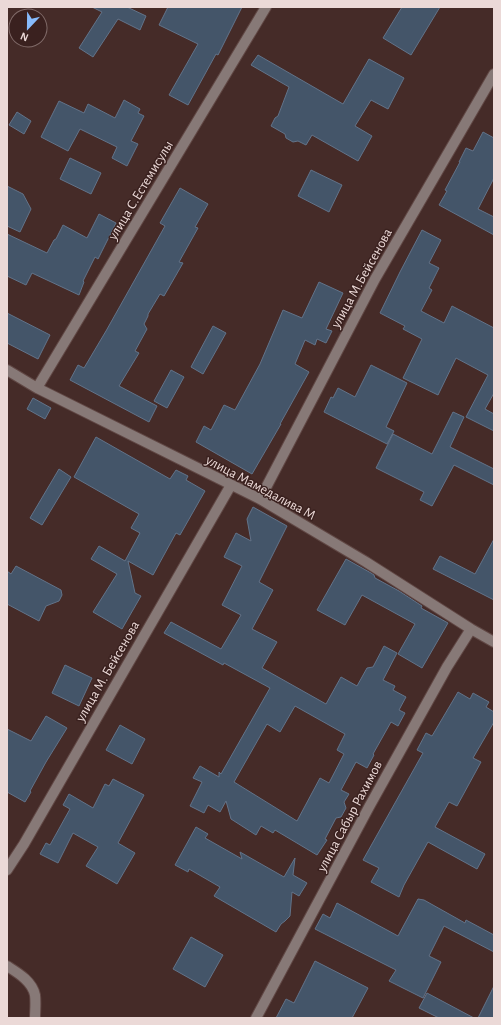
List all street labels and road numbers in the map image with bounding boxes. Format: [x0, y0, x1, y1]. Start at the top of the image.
street label: улица С.Естемисулы [105, 138, 176, 243]
street label: улица М.Бейсенова [328, 226, 395, 331]
street label: улица Мамедалива М [202, 453, 318, 523]
street label: улица М. Бейсенова [73, 618, 143, 725]
street label: улица Сабыр Рахимов [314, 759, 385, 875]

